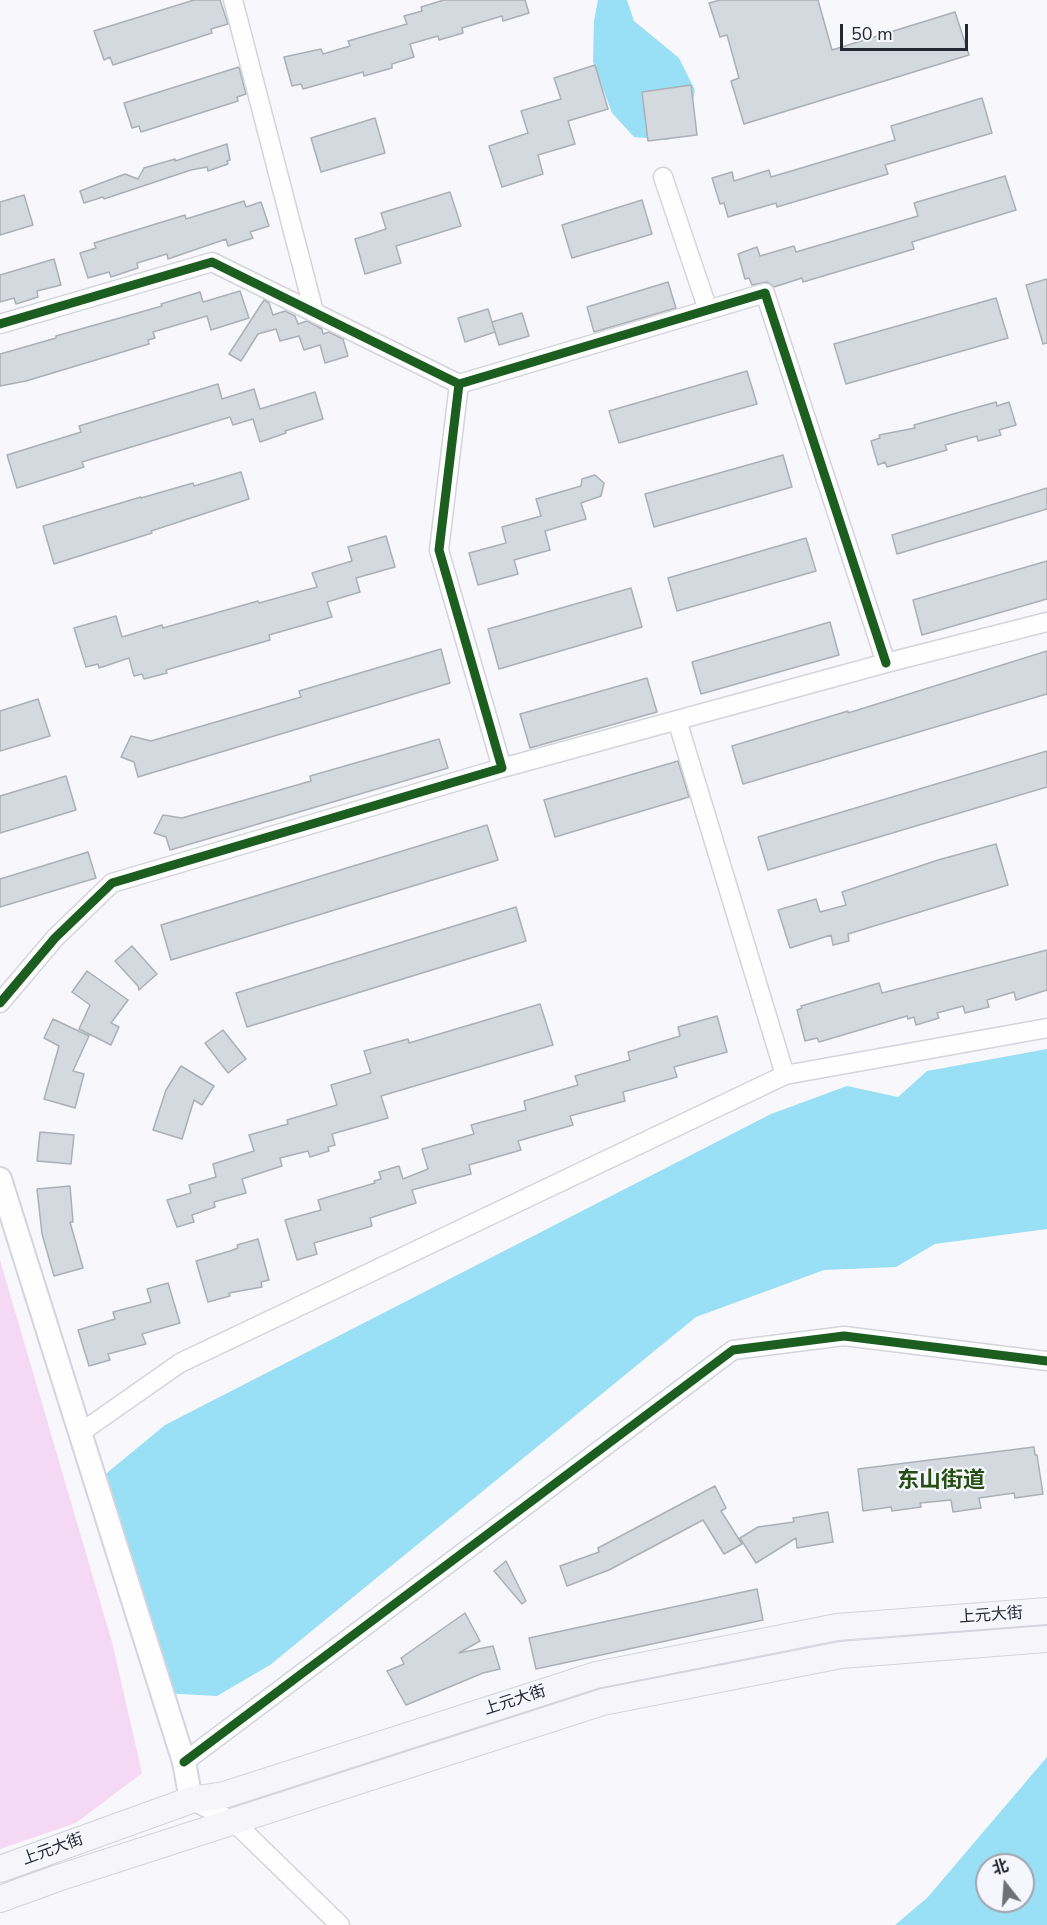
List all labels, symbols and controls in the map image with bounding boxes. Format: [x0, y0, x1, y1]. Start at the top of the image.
scale bar [843, 12, 970, 50]
text: 50 m [851, 22, 893, 46]
district label: 东山街道 [897, 1469, 985, 1495]
street label: 上元大街 [958, 1604, 1024, 1628]
street label: 上元大街 [482, 1682, 548, 1720]
street label: 上元大街 [20, 1830, 86, 1870]
north arrow [975, 1853, 1035, 1913]
text: 北 [989, 1855, 1011, 1881]

